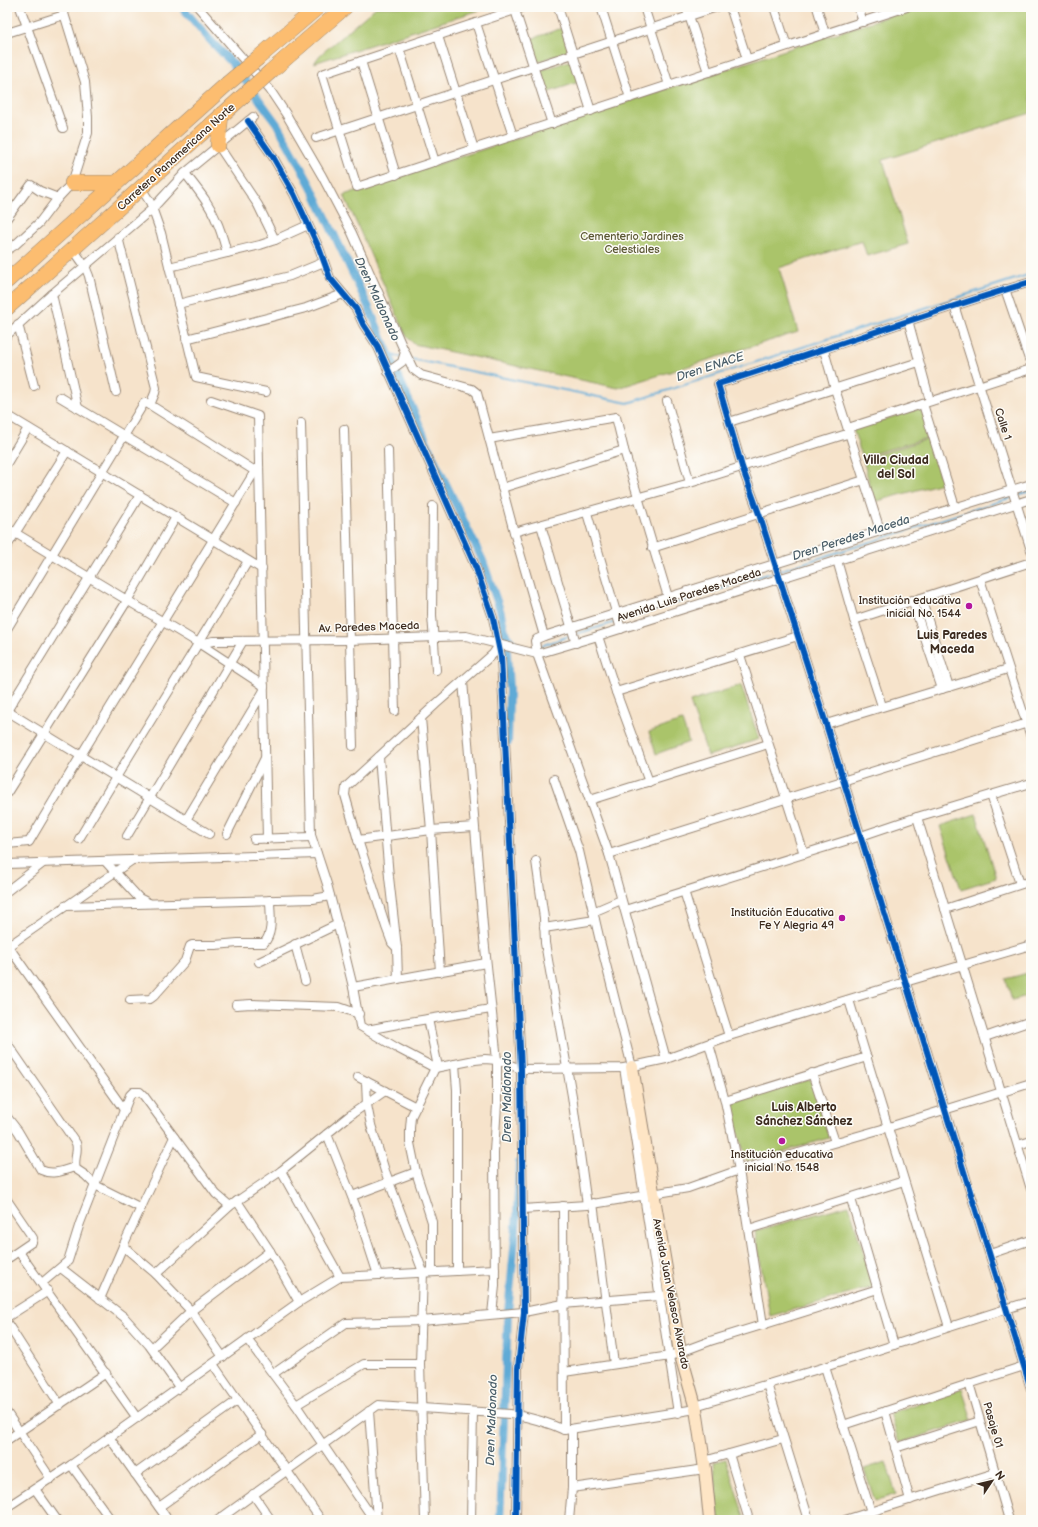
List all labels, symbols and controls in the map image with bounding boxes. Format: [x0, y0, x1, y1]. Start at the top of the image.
street label: Carretera Panamericana Norte [115, 100, 238, 213]
park label: Cementerio Jardines Celestiales [580, 230, 684, 256]
water label: Dren Maldonado [351, 255, 403, 343]
water label: Dren ENACE [674, 349, 747, 385]
street label: Calle 1 [992, 406, 1014, 442]
district label: Villa Ciudad del Sol [863, 453, 929, 482]
water label: Dren Peredes Maceda [790, 512, 912, 564]
street label: Avenida Luis Paredes Maceda [615, 566, 763, 624]
place label: Institución educativa inicial No. 1544 [859, 594, 961, 620]
marker: Institución educativa inicial No. 1544 [964, 601, 974, 611]
street label: Av. Paredes Maceda [318, 619, 420, 635]
district label: Luis Paredes Maceda [917, 628, 987, 657]
place label: Institución Educativa Fe Y Alegria 49 [731, 906, 834, 932]
marker: Institución Educativa Fe Y Alegria 49 [837, 913, 847, 923]
water label: Dren Maldonado [500, 1051, 515, 1143]
district label: Luis Alberto Sánchez Sánchez [756, 1100, 852, 1129]
marker: Institución educativa inicial No. 1548 [777, 1136, 787, 1146]
place label: Institución educativa inicial No. 1548 [731, 1148, 833, 1174]
street label: Avenida Juan Velasco Alvarado [650, 1217, 692, 1371]
water label: Dren Maldonado [483, 1374, 501, 1466]
street label: Pasaje 01 [980, 1401, 1006, 1449]
north arrow [972, 1461, 1012, 1501]
text: N [992, 1468, 1007, 1483]

